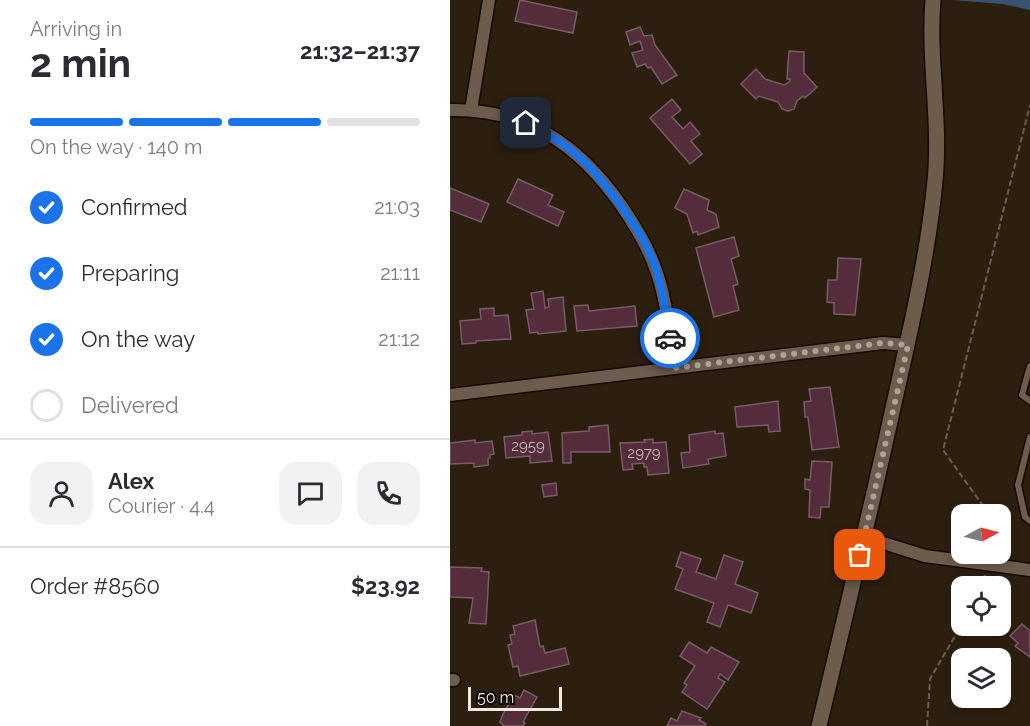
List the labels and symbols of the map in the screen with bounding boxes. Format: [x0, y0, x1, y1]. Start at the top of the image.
pin [500, 97, 551, 148]
courier [640, 308, 700, 368]
house number: 2959 [511, 437, 545, 455]
house number: 2979 [627, 444, 661, 462]
north arrow [951, 504, 1011, 564]
pin [834, 529, 885, 580]
scale bar [468, 684, 562, 712]

